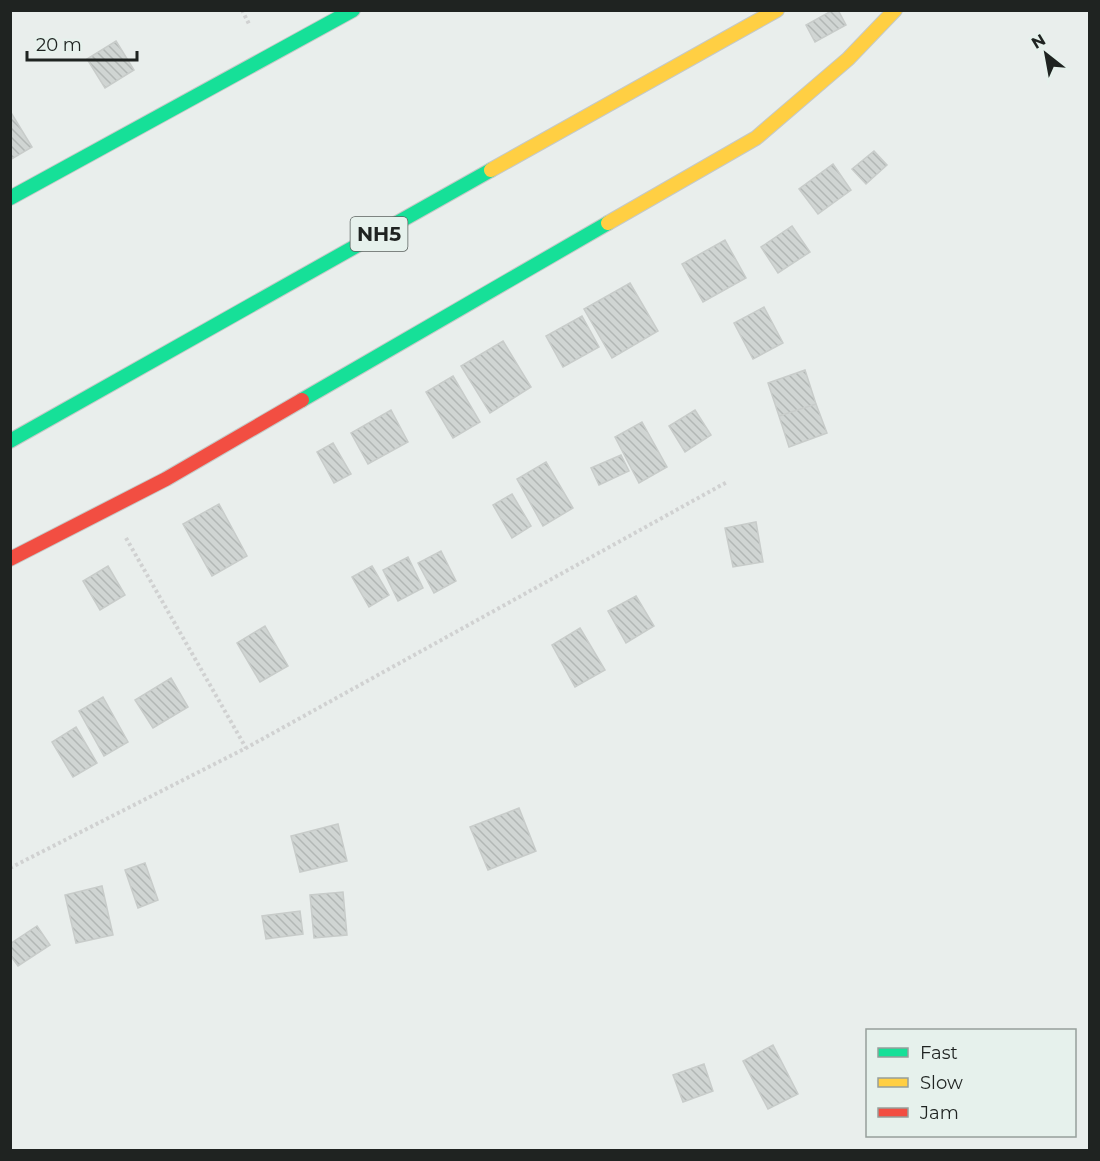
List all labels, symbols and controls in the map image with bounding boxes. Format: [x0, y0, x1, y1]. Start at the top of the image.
scale bar [27, 24, 136, 62]
north arrow [1016, 24, 1076, 84]
text: N [1028, 30, 1049, 53]
text: 20 m [36, 34, 82, 56]
road number: NH5 [350, 217, 407, 251]
legend [866, 1029, 1076, 1137]
text: Fast [920, 1042, 958, 1064]
text: Slow [920, 1072, 963, 1094]
text: Jam [919, 1102, 959, 1124]

